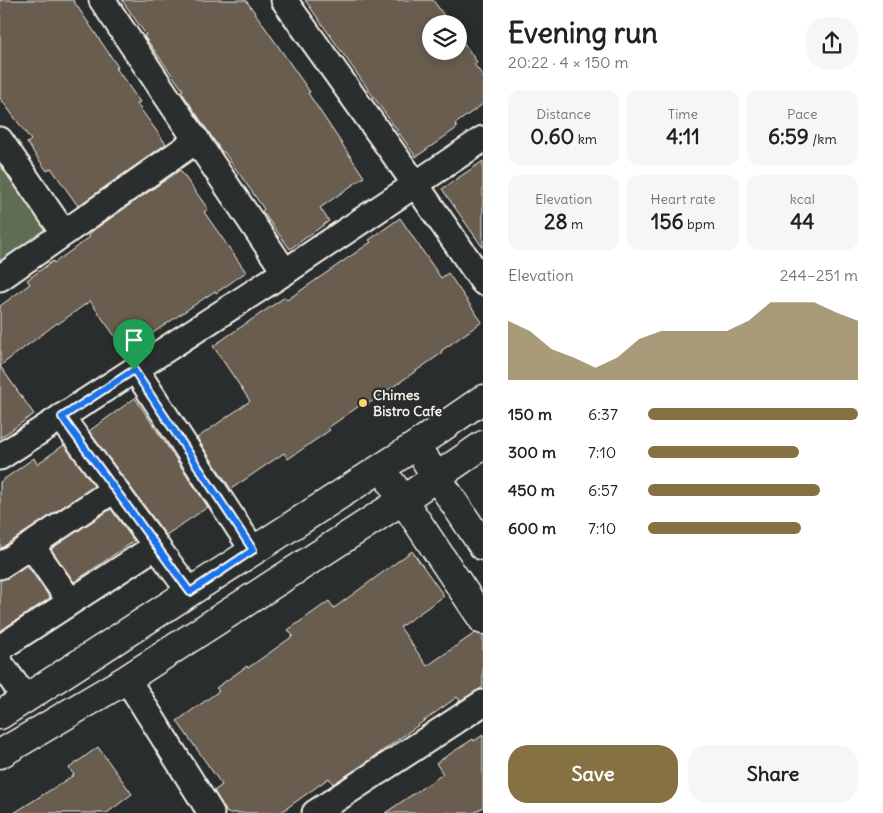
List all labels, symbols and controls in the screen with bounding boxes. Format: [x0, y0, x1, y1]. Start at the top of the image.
map controls [422, 15, 467, 60]
button: layers [422, 15, 467, 60]
text: Evening run [508, 15, 658, 51]
button: share [806, 17, 858, 69]
text: 20:22 · 4 × 150 m [508, 52, 628, 72]
text: Distance [536, 105, 591, 123]
text: Time [668, 105, 698, 123]
text: Pace [787, 105, 818, 123]
text: 0.60 [530, 123, 574, 150]
text: 4:11 [666, 123, 700, 150]
text: 6:59 [768, 123, 809, 150]
text: km [574, 130, 597, 148]
text: /km [809, 130, 837, 148]
text: Elevation [535, 190, 592, 208]
text: Heart rate [651, 190, 715, 208]
text: kcal [790, 190, 815, 208]
text: 28 [544, 208, 568, 235]
text: 156 [651, 208, 684, 235]
text: 44 [790, 208, 814, 235]
text: m [568, 215, 583, 233]
text: bpm [684, 215, 715, 233]
text: Elevation [508, 265, 574, 285]
text: 244–251 m [780, 265, 858, 285]
pin [113, 319, 155, 370]
icon: arrive [120, 326, 148, 354]
place label: Chimes Bistro Cafe [373, 386, 443, 420]
marker: Chimes Bistro Cafe [357, 397, 369, 409]
text: 150 m [508, 404, 552, 424]
text: 6:37 [588, 404, 618, 424]
text: 300 m [508, 442, 556, 462]
text: 7:10 [588, 442, 616, 462]
text: 450 m [508, 480, 555, 500]
text: 6:57 [588, 480, 618, 500]
text: 600 m [508, 518, 556, 538]
text: 7:10 [588, 518, 616, 538]
button: Save [508, 745, 678, 803]
button: Share [688, 745, 858, 803]

